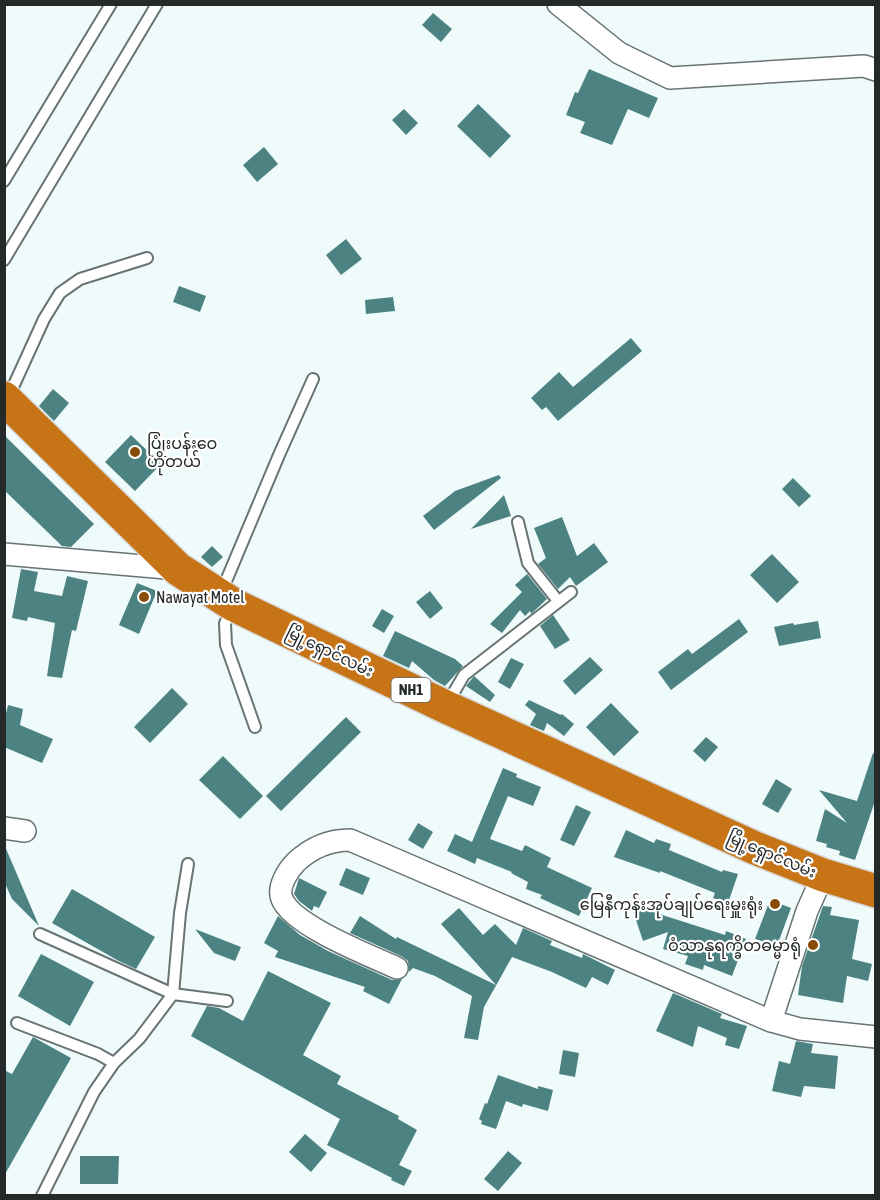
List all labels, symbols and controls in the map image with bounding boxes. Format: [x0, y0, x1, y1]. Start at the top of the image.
place label: ပြုံးပန်းဝေ ဟိုတယ် [147, 432, 217, 476]
marker: ပြုံးပန်းဝေ ဟိုတယ် [128, 445, 142, 459]
place label: Nawayat Motel [156, 588, 245, 607]
marker: Nawayat Motel [137, 590, 151, 604]
street label: မြို့ရှောင်လမ်း [281, 620, 377, 685]
road number: NH1 [392, 678, 430, 702]
street label: မြို့ရှောင်လမ်း [723, 825, 820, 886]
place label: မြေနီကုန်းအုပ်ချုပ်ရေးမှူးရုံး [580, 893, 763, 919]
marker: မြေနီကုန်းအုပ်ချုပ်ရေးမှူးရုံး [768, 897, 782, 911]
place label: ဝံသာနုရက္ခိတဓမ္မာရုံ [668, 935, 801, 960]
marker: ဝံသာနုရက္ခိတဓမ္မာရုံ [806, 938, 820, 952]

